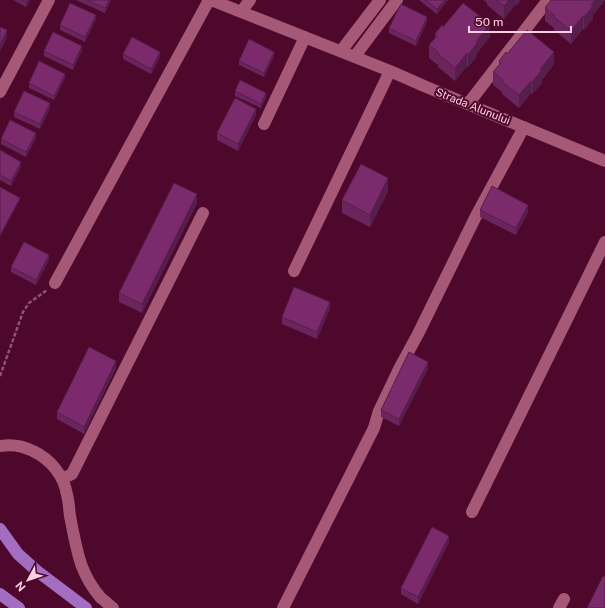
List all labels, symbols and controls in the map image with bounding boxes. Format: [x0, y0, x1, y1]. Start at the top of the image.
scale bar [469, 8, 571, 34]
text: 50 m [475, 15, 503, 29]
street label: Strada Alunului [434, 86, 512, 126]
north arrow [8, 560, 48, 600]
text: N [13, 579, 28, 594]

